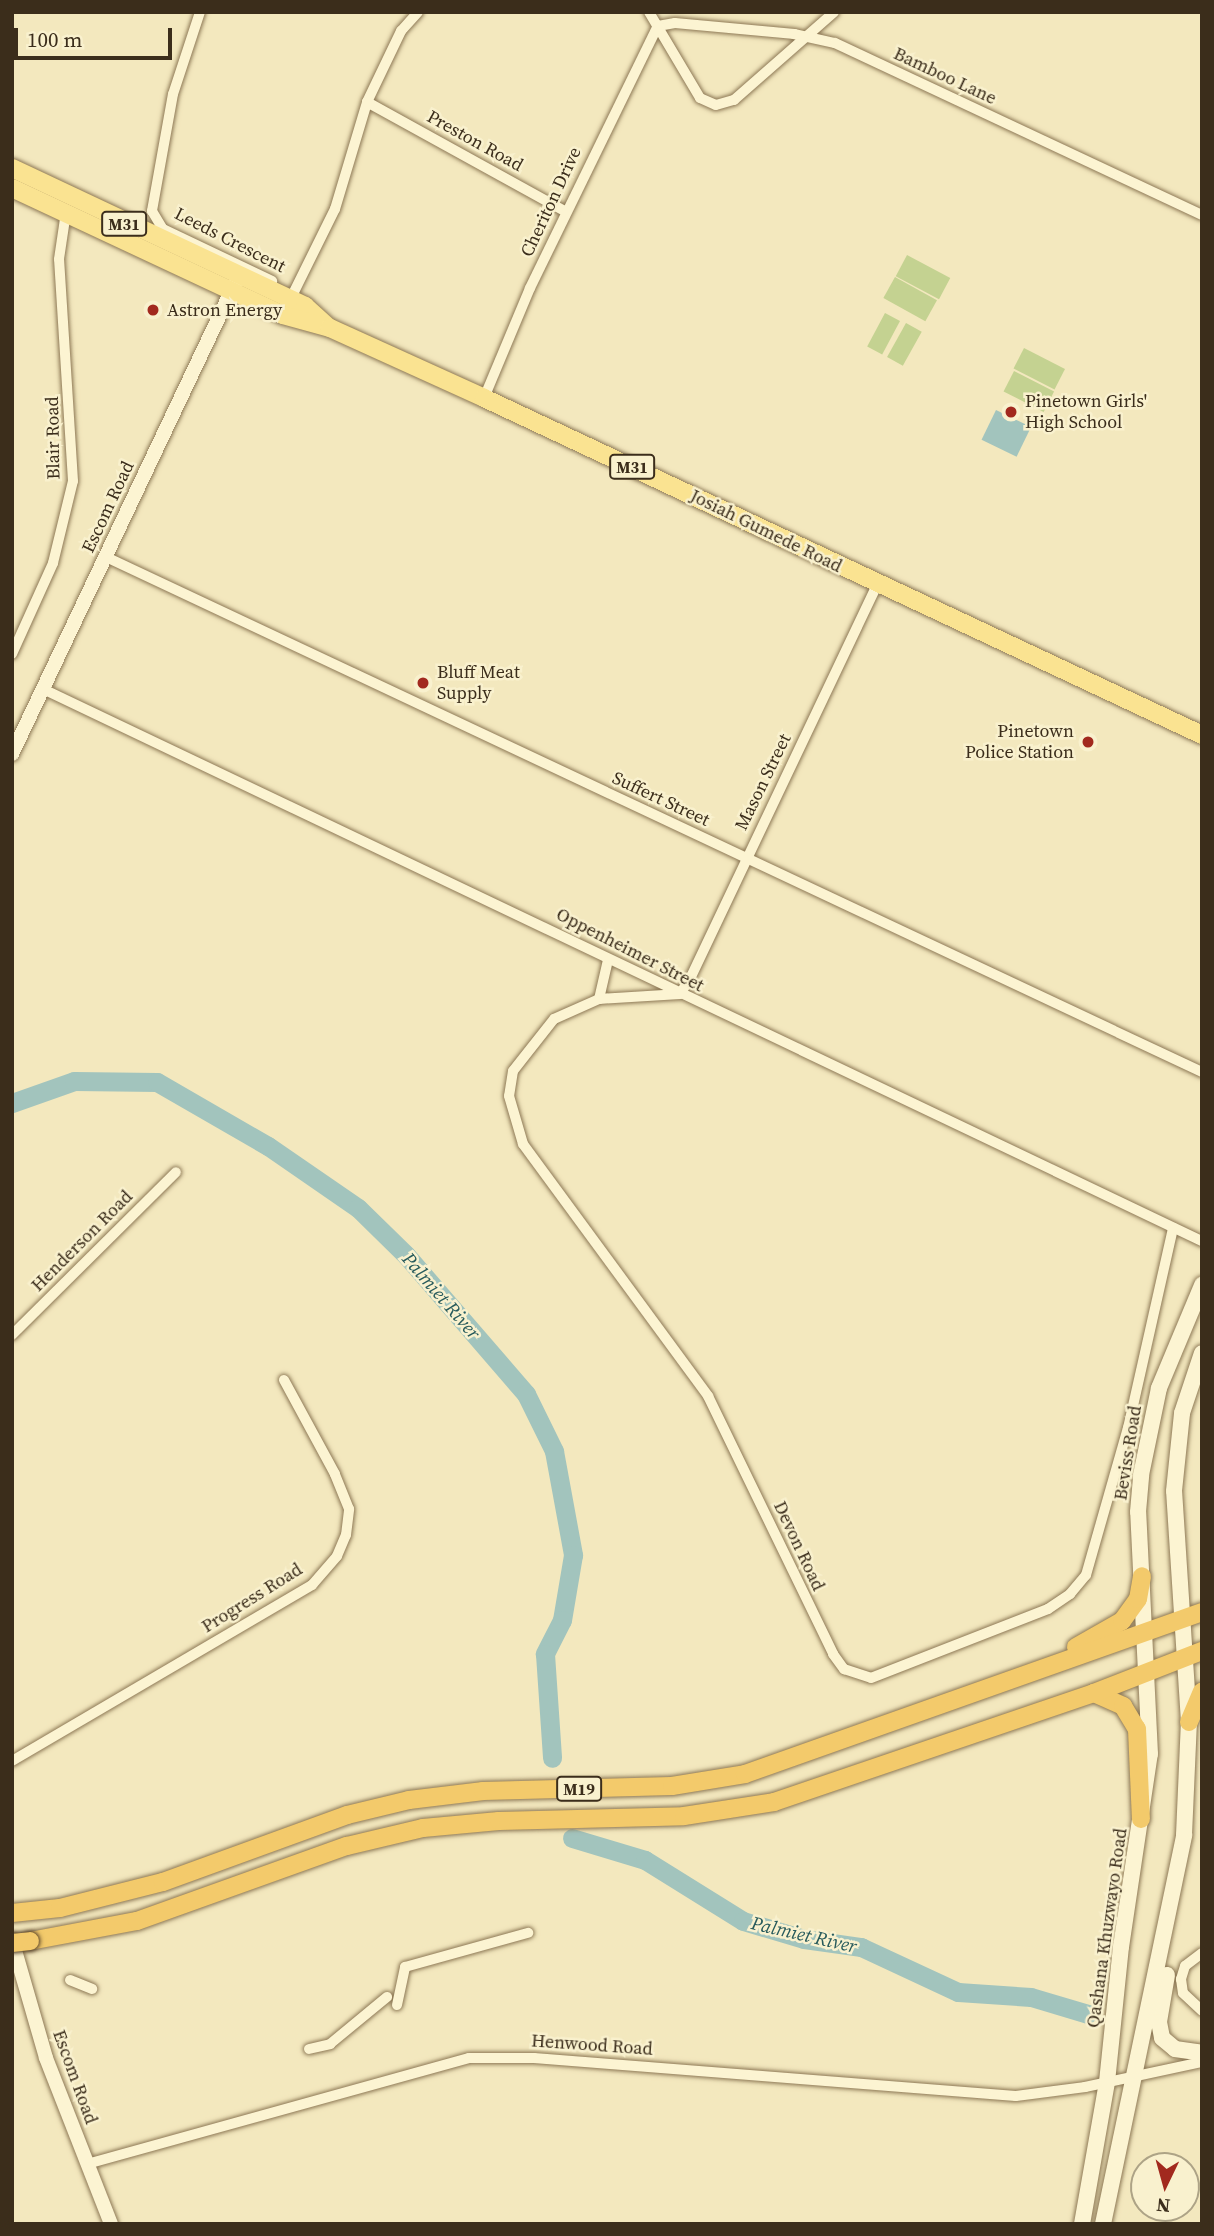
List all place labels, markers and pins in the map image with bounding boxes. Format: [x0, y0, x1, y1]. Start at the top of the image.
place label: Astron Energy [167, 299, 282, 321]
marker: Astron Energy [145, 302, 161, 318]
place label: Pinetown Girls' High School [1025, 391, 1147, 434]
marker: Pinetown Girls' High School [1003, 404, 1019, 420]
place label: Bluff Meat Supply [437, 662, 520, 704]
marker: Bluff Meat Supply [415, 675, 431, 691]
place label: Pinetown Police Station [965, 721, 1074, 764]
marker: Pinetown Police Station [1080, 734, 1096, 750]

